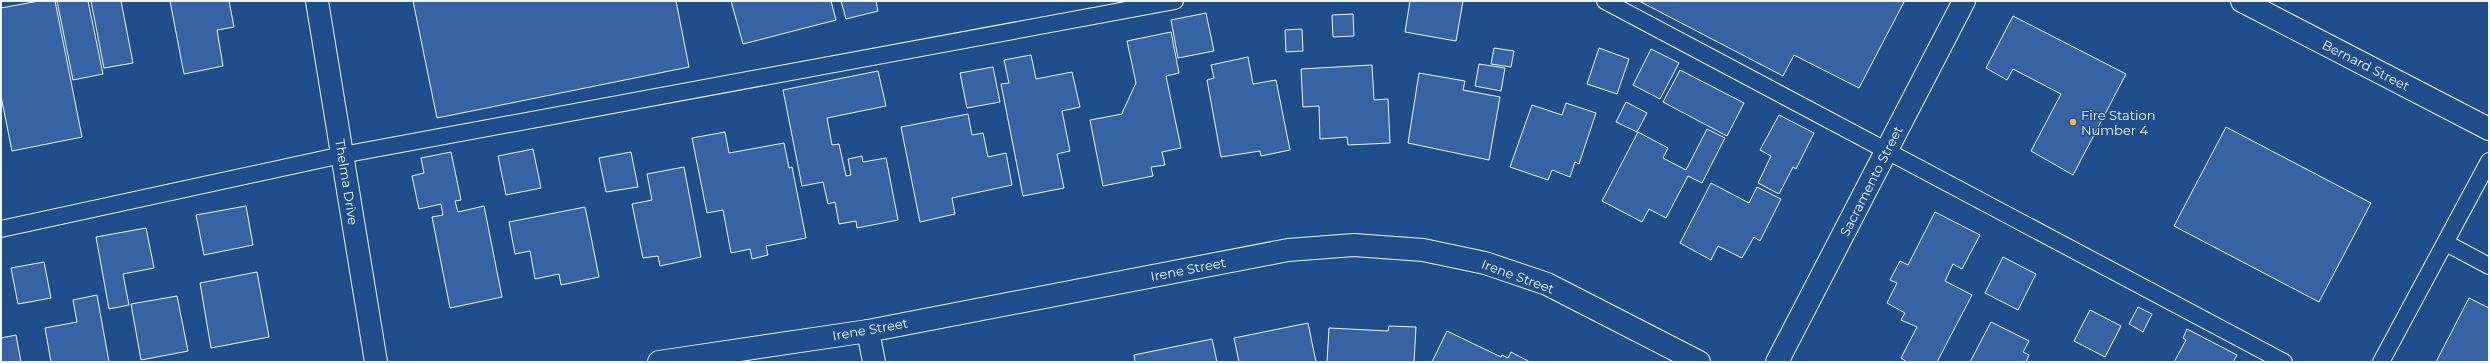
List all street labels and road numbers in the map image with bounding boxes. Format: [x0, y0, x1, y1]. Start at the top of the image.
street label: Bernard Street [2320, 36, 2412, 94]
street label: Sacramento Street [1836, 123, 1906, 239]
street label: Thelma Drive [332, 138, 362, 226]
street label: Irene Street [1149, 254, 1227, 284]
street label: Irene Street [1479, 255, 1557, 297]
street label: Irene Street [831, 315, 909, 343]

